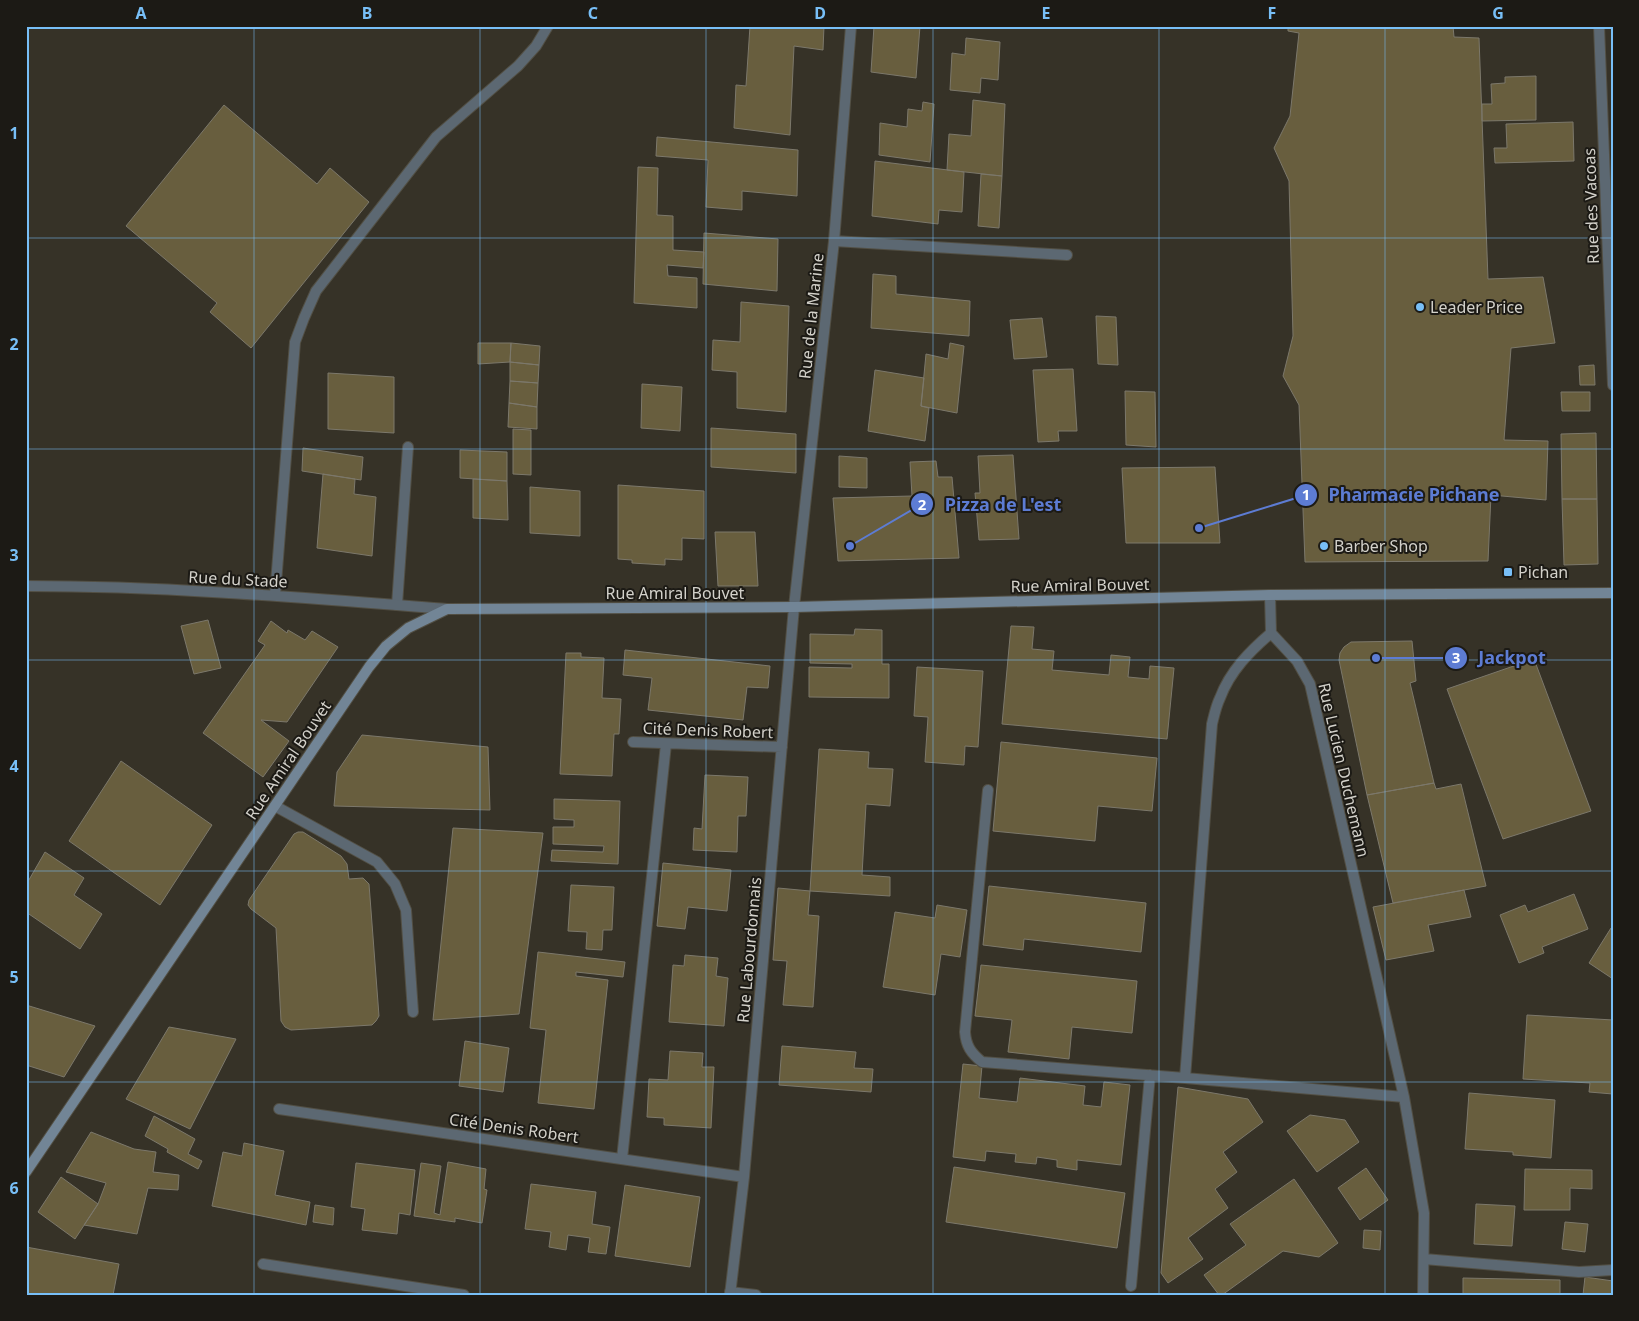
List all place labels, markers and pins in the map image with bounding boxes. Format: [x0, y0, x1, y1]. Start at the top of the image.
place label: Leader Price [1430, 296, 1523, 318]
marker: Leader Price [1414, 301, 1426, 313]
callout: Pharmacie Pichane [1293, 479, 1509, 512]
callout: Pizza de L'est [909, 488, 1071, 521]
place label: Barber Shop [1334, 535, 1428, 557]
marker: Barber Shop [1318, 540, 1330, 552]
place label: Pichan [1518, 561, 1568, 583]
marker: Pichan [1502, 566, 1514, 578]
callout: Jackpot [1443, 641, 1556, 674]

